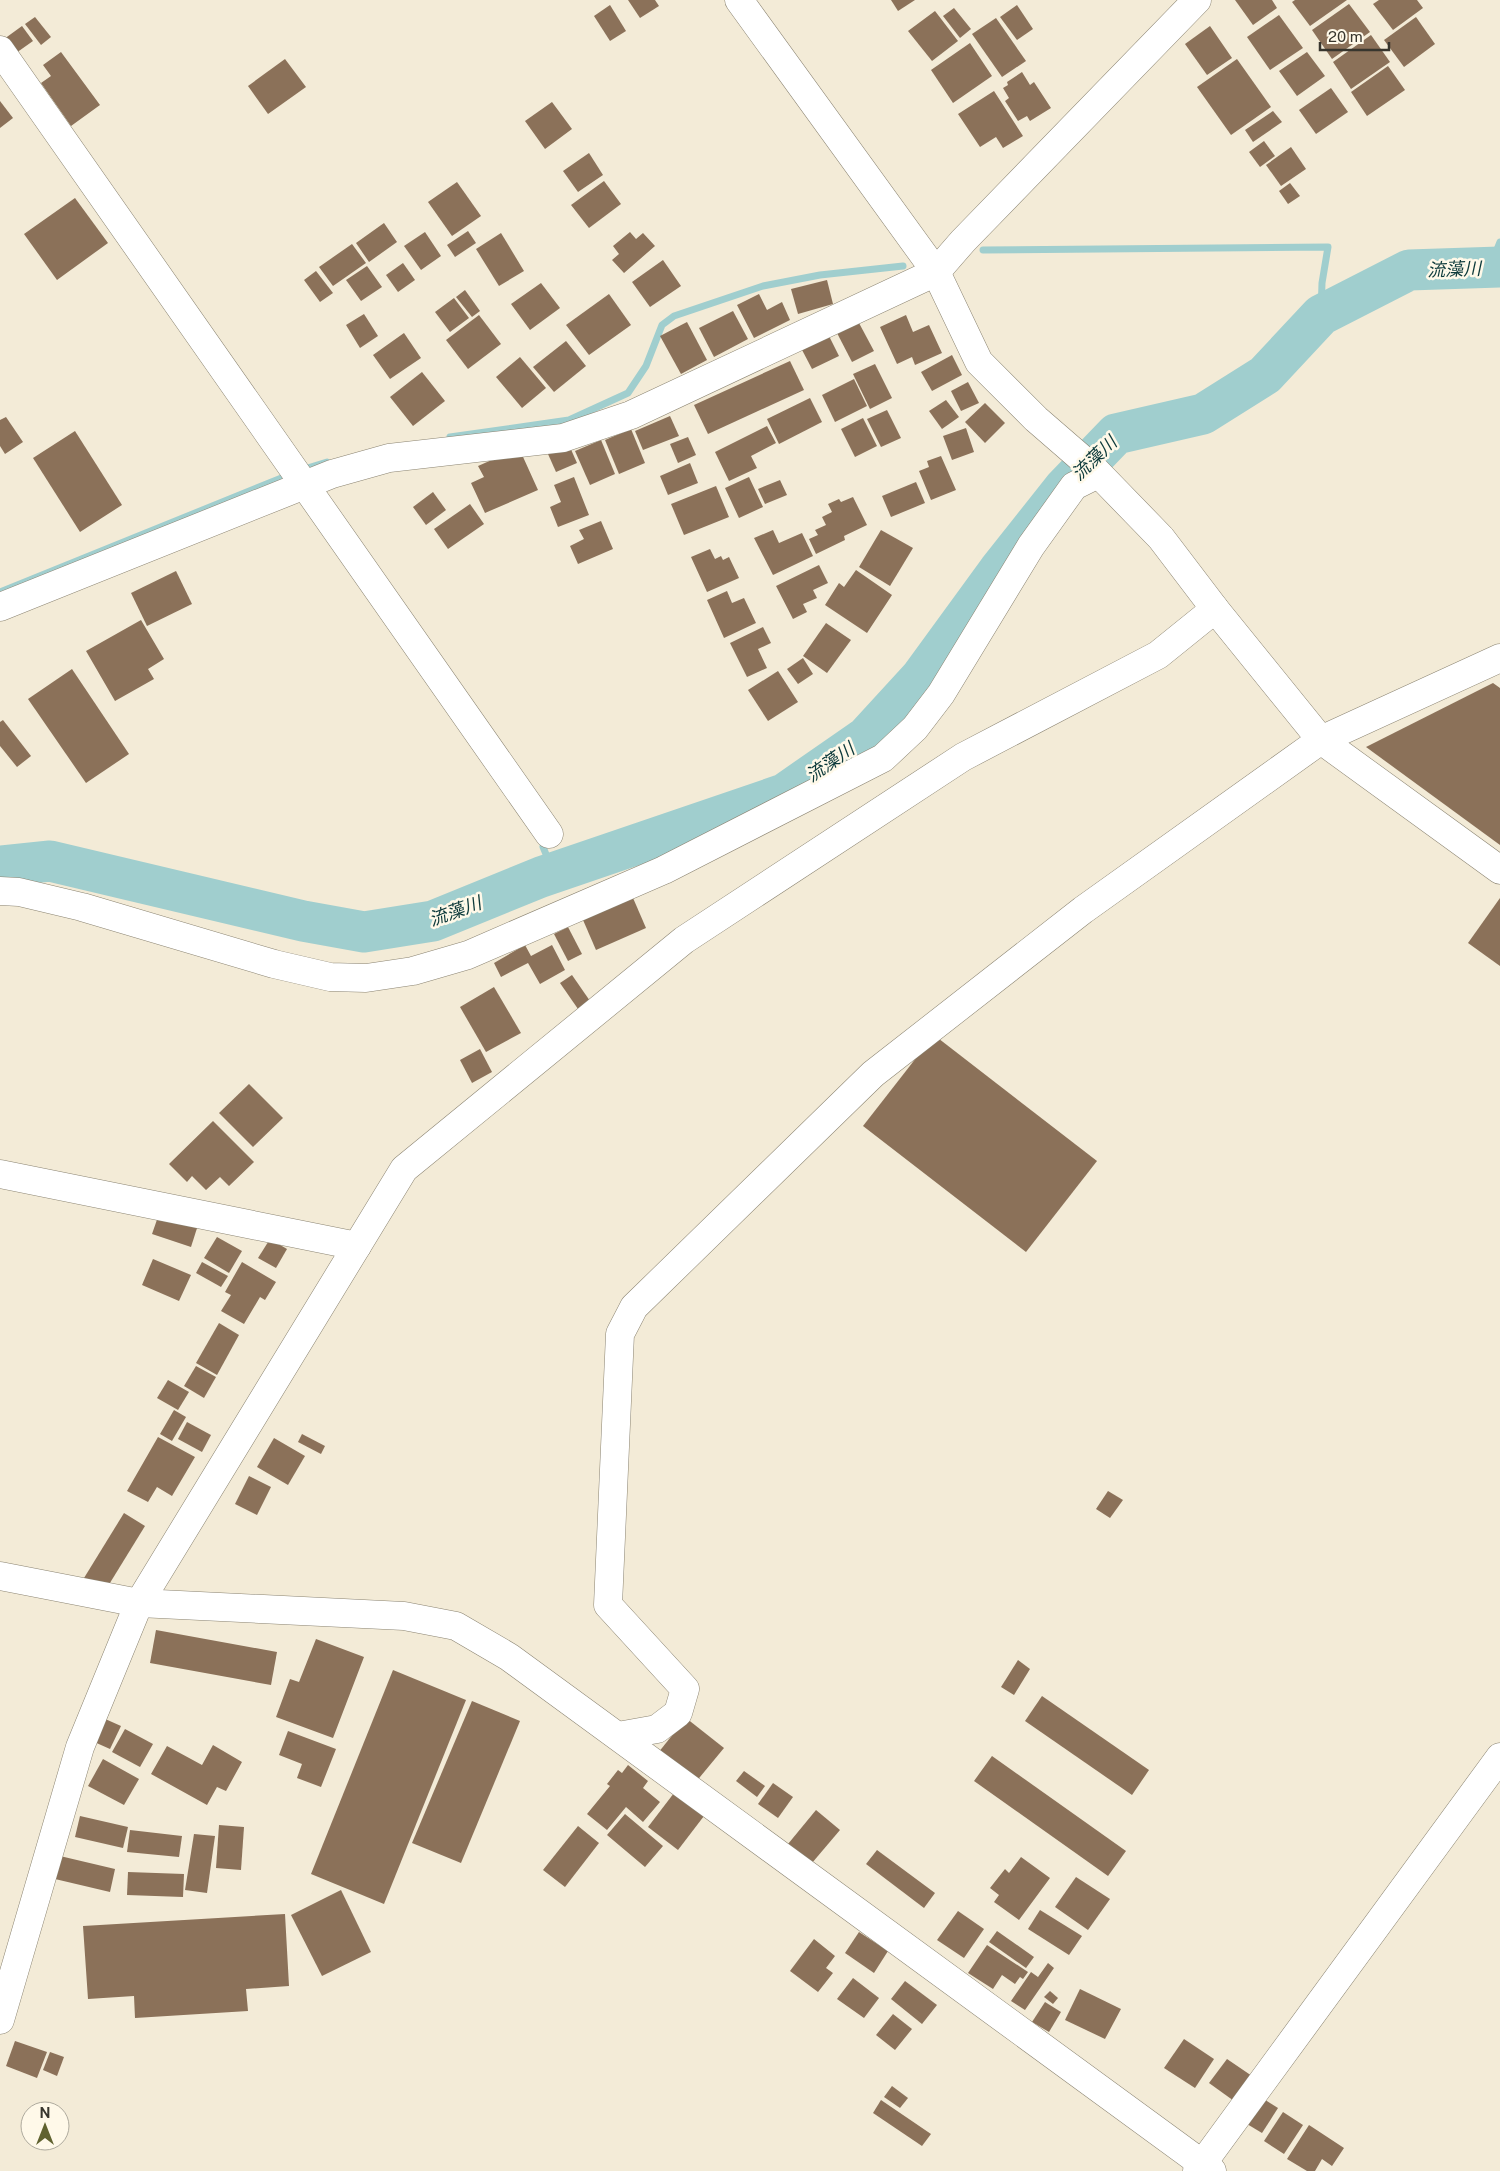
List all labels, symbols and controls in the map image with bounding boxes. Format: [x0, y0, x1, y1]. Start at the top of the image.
scale bar [1320, 20, 1389, 52]
text: 20 m [1328, 28, 1363, 45]
water label: 流藻川 [1427, 257, 1483, 280]
water label: 流藻川 [1067, 430, 1122, 484]
water label: 流藻川 [802, 737, 860, 786]
water label: 流藻川 [426, 891, 486, 930]
north arrow [20, 2101, 70, 2151]
text: N [40, 2105, 50, 2121]

